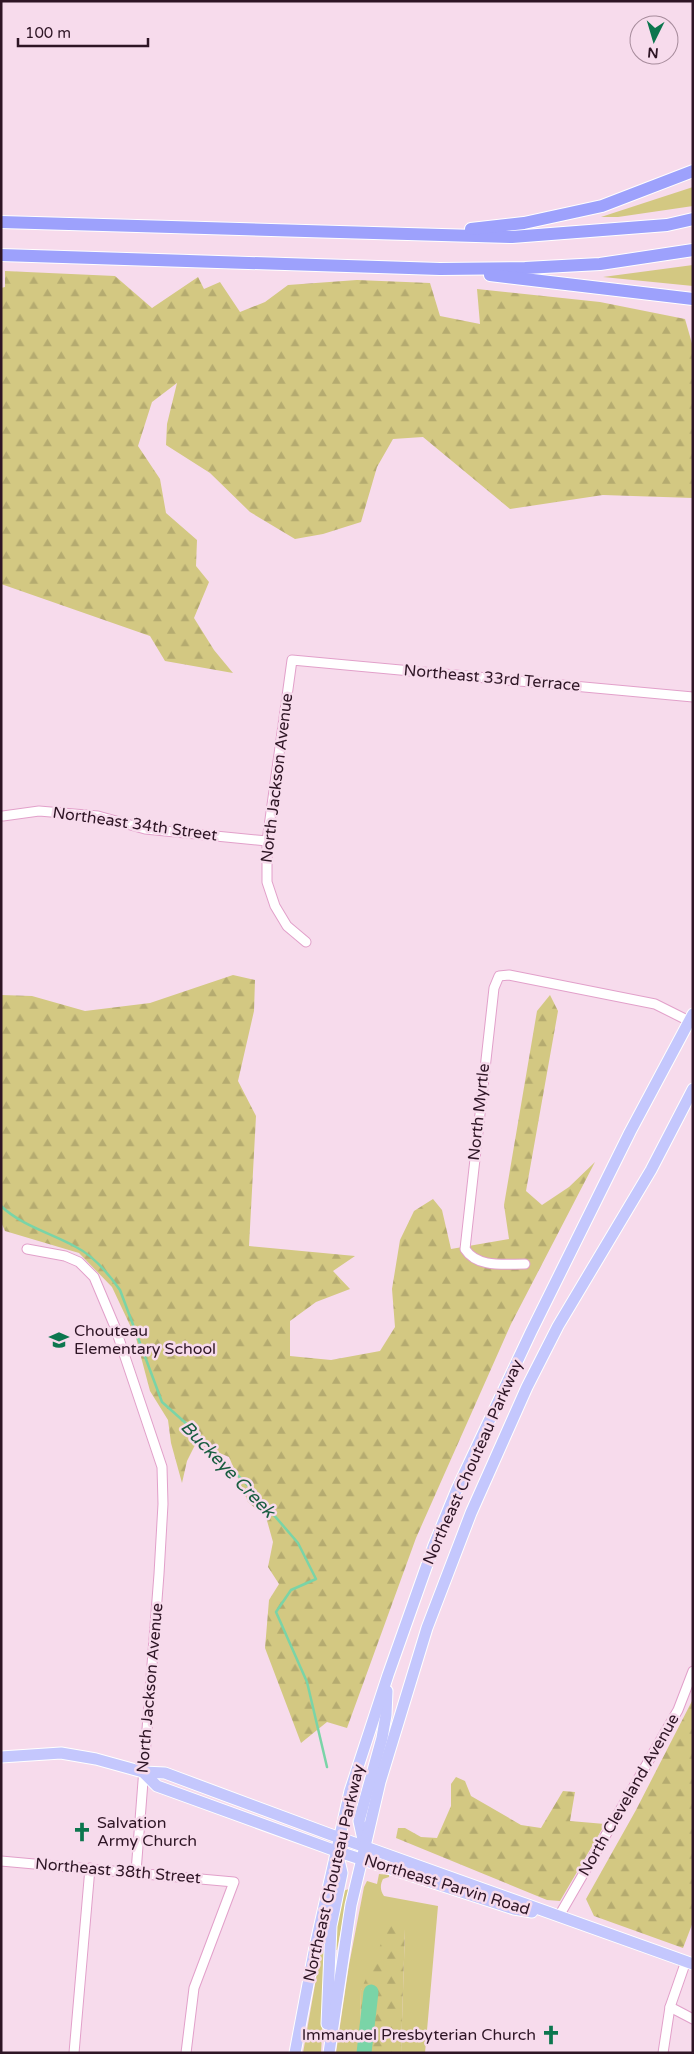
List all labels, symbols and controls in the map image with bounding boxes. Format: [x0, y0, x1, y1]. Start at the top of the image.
scale bar [18, 15, 148, 47]
north arrow [629, 15, 679, 65]
text: 100 m [25, 24, 71, 42]
text: N [647, 43, 659, 61]
street label: Northeast 33rd Terrace [403, 660, 581, 696]
street label: North Jackson Avenue [257, 692, 297, 864]
street label: Northeast 34th Street [51, 803, 219, 845]
street label: North Myrtle [464, 1062, 494, 1162]
place label: Chouteau Elementary School [74, 1321, 216, 1359]
school or university icon: Chouteau Elementary School [48, 1329, 70, 1351]
street label: Northeast Chouteau Parkway [419, 1356, 528, 1568]
water label: Buckeye Creek [176, 1416, 281, 1523]
street label: North Jackson Avenue [133, 1602, 167, 1774]
street label: North Cleveland Avenue [574, 1710, 684, 1880]
street label: Northeast Chouteau Parkway [299, 1762, 369, 1984]
place label: Salvation Army Church [97, 1813, 197, 1851]
church icon: Salvation Army Church [71, 1821, 93, 1843]
street label: Northeast Parvin Road [362, 1850, 532, 1920]
street label: Northeast 38th Street [34, 1854, 202, 1888]
church icon: Immanuel Presbyterian Church [540, 2024, 562, 2046]
place label: Immanuel Presbyterian Church [302, 2025, 536, 2045]

